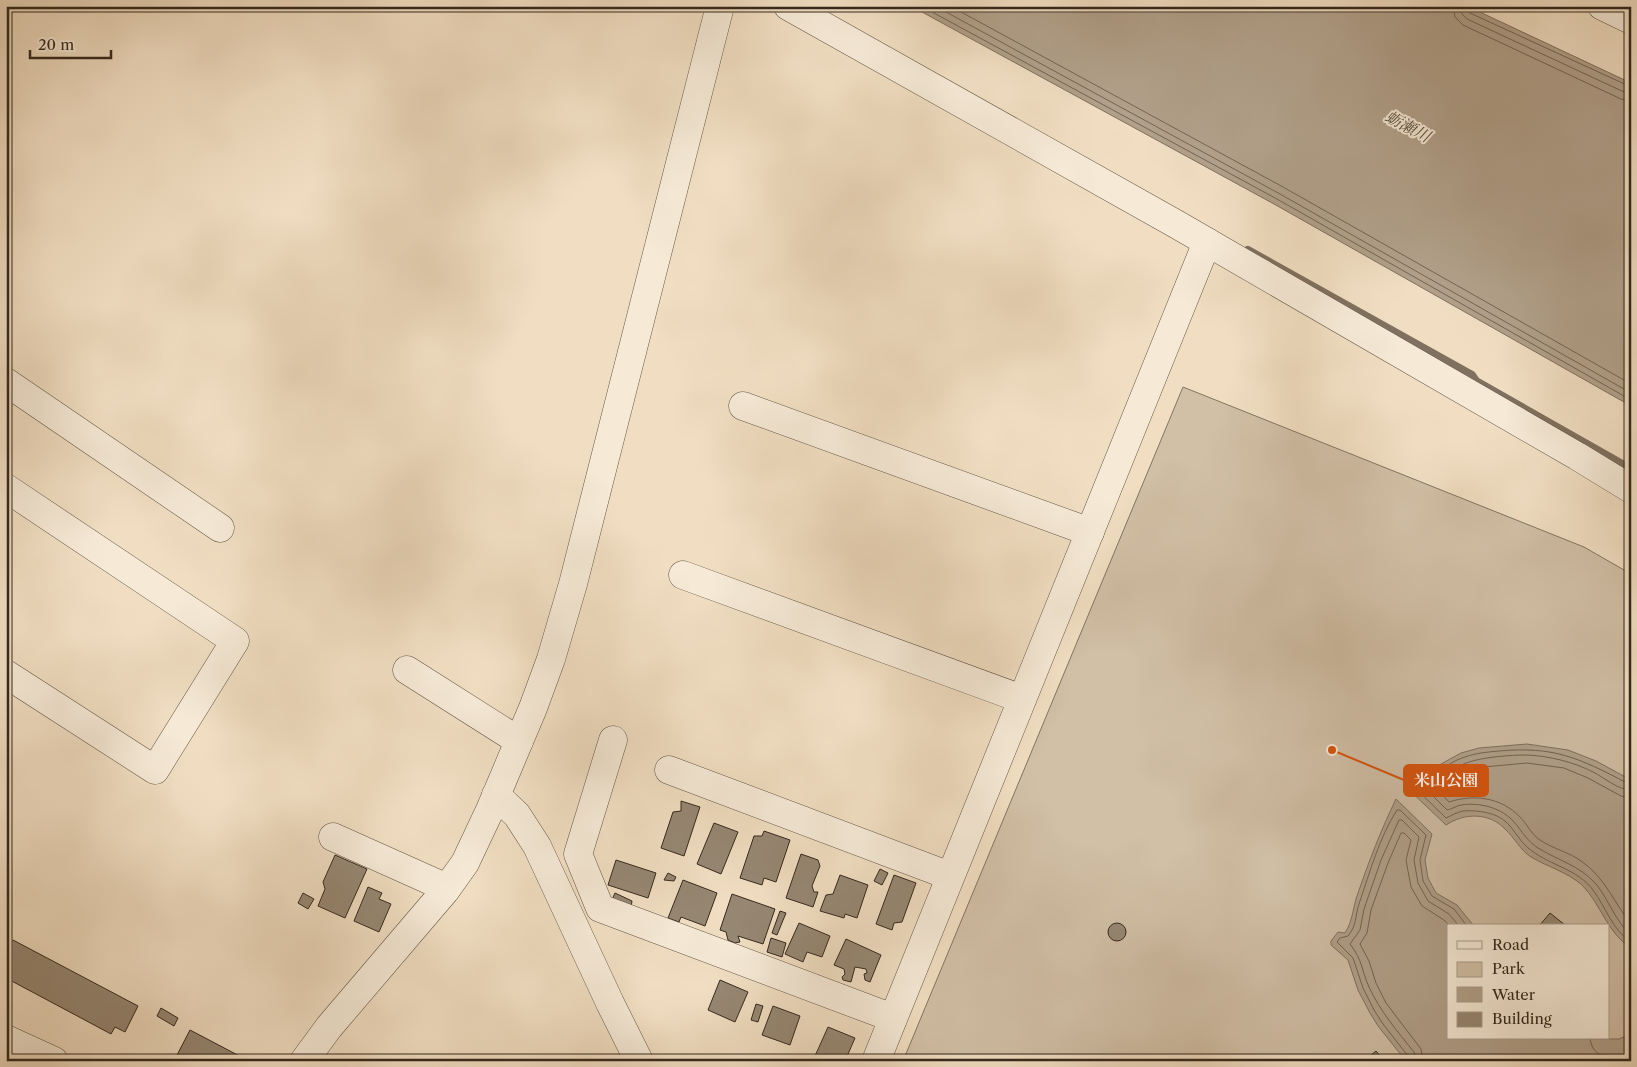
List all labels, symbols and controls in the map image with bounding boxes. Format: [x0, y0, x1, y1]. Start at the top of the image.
scale bar [30, 28, 111, 60]
text: 20 m [38, 35, 74, 54]
water label: 蛎瀬川 [1382, 106, 1436, 147]
callout: 米山公園 [1404, 765, 1488, 796]
text: 米山公園 [1414, 770, 1478, 790]
legend [1447, 924, 1610, 1040]
text: Road [1492, 935, 1529, 954]
text: Park [1492, 959, 1526, 978]
text: Water [1491, 985, 1536, 1004]
text: Building [1492, 1009, 1552, 1028]

